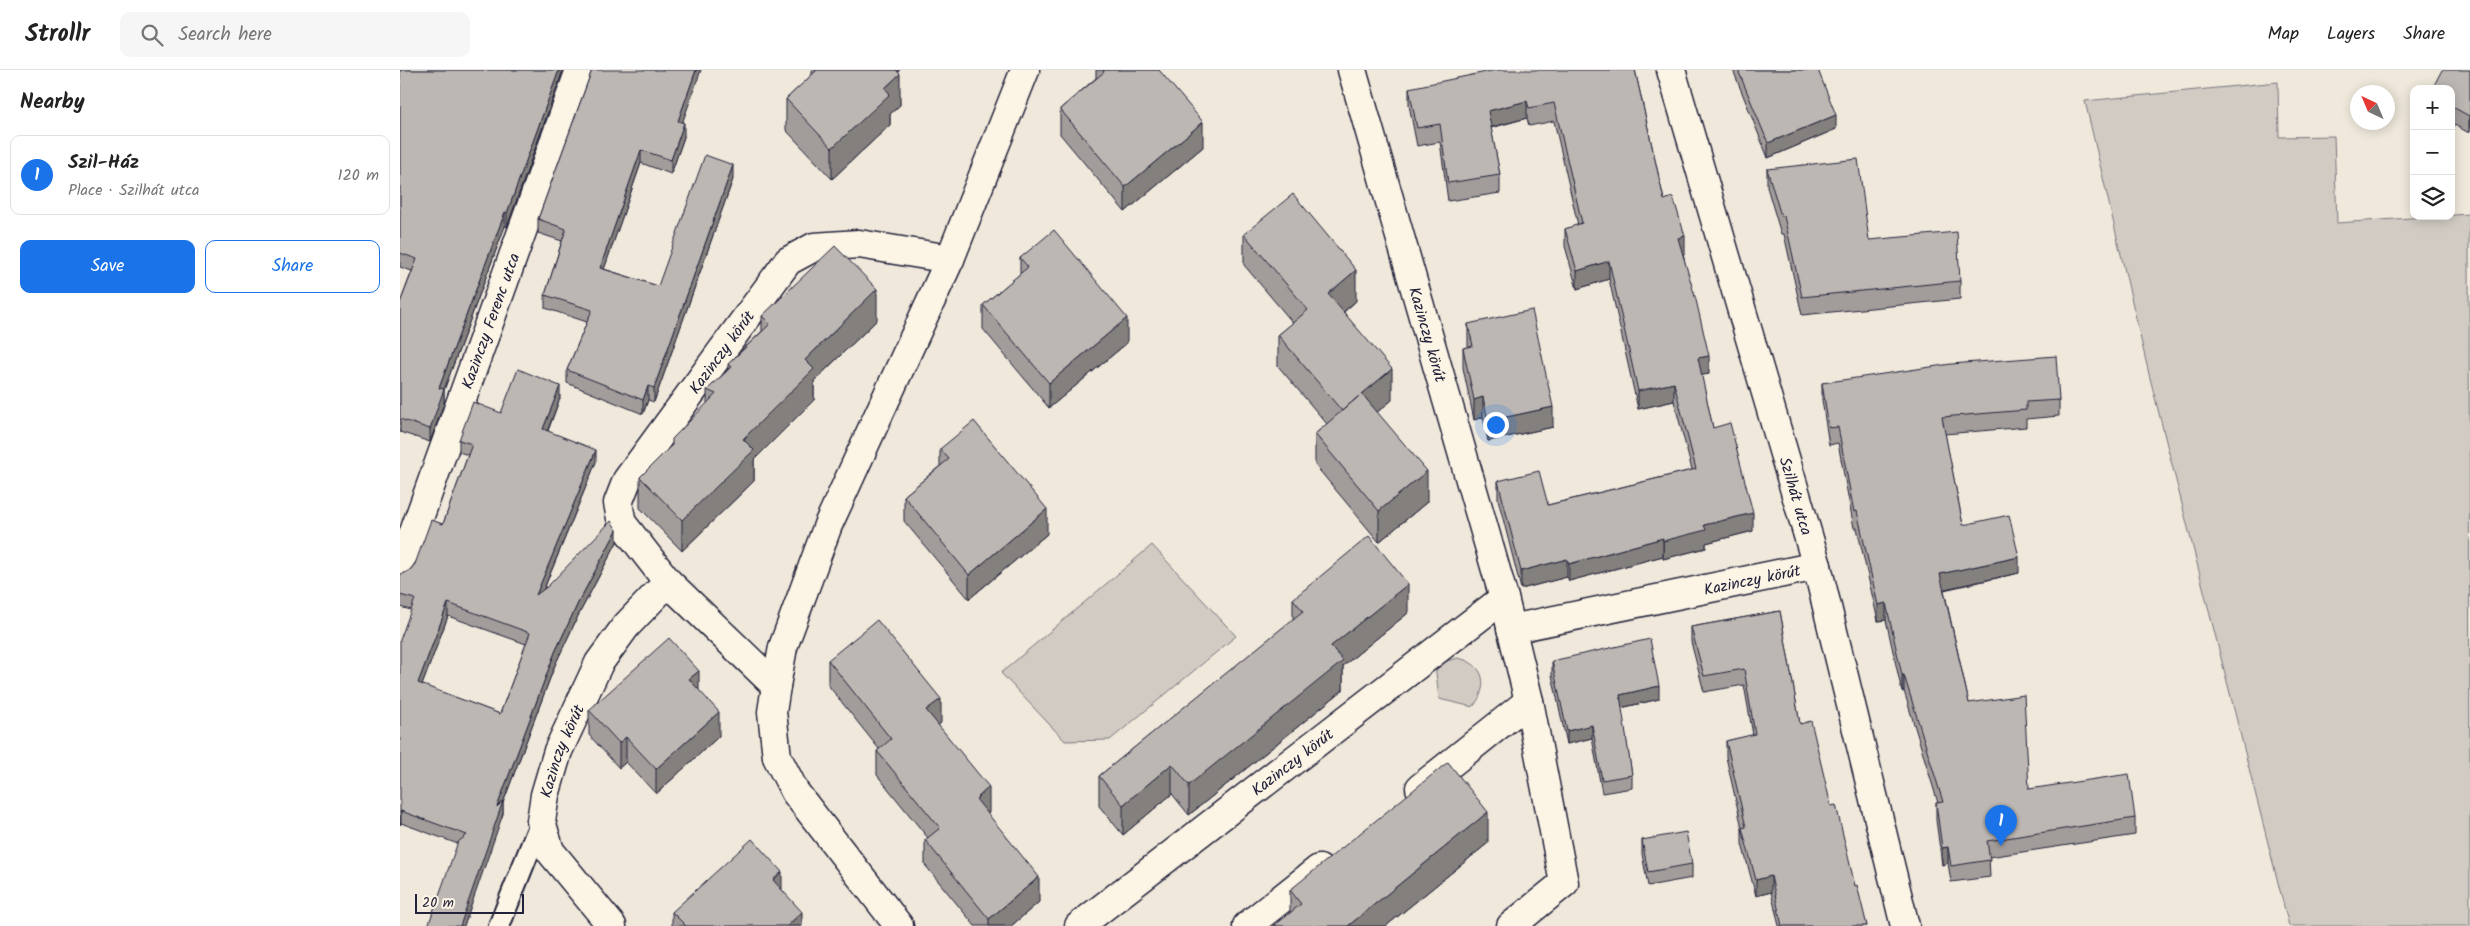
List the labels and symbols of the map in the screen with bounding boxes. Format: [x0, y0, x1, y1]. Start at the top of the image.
north arrow [2350, 85, 2395, 130]
street label: Kazinczy Ferenc utca [455, 250, 527, 393]
street label: Kazinczy körút [1401, 284, 1452, 386]
street label: Kazinczy körút [683, 305, 762, 400]
your location [1483, 412, 1509, 438]
street label: Szilhát utca [1772, 454, 1818, 539]
street label: Kazinczy körút [1702, 559, 1804, 603]
street label: Kazinczy körút [534, 700, 592, 801]
street label: Kazinczy körút [1246, 722, 1340, 803]
pin: 1 [1985, 805, 2017, 846]
scale bar [415, 891, 524, 914]

